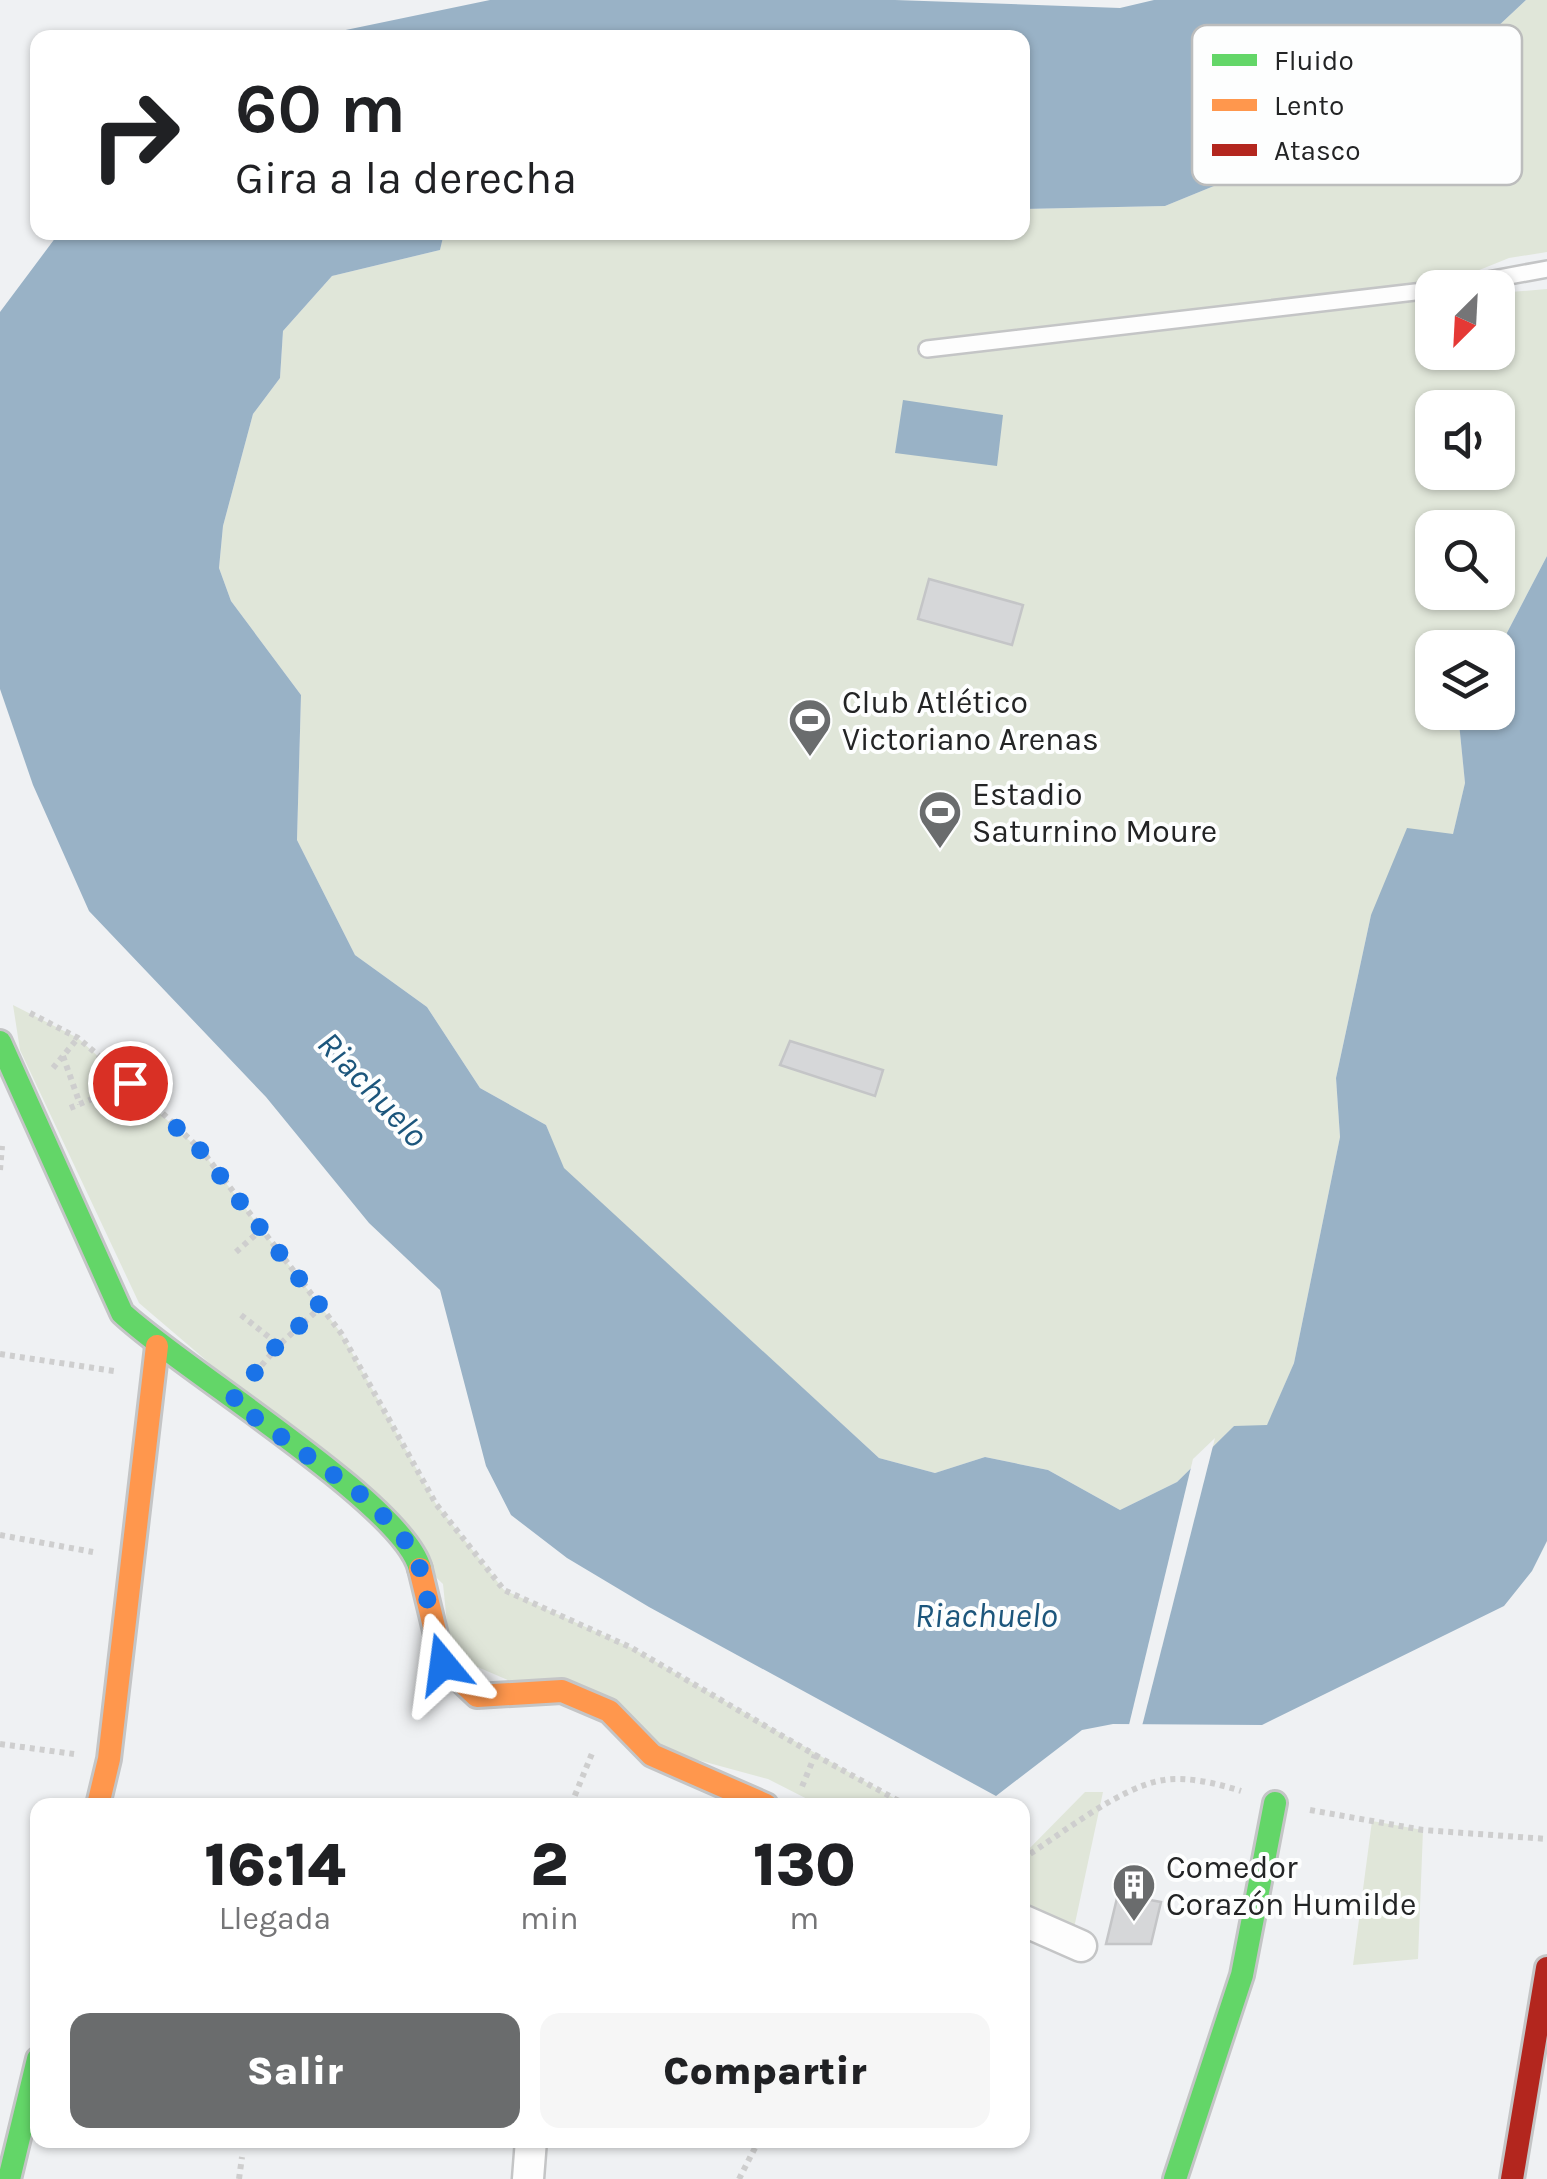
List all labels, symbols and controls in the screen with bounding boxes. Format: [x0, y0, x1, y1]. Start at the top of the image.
legend [1192, 25, 1522, 185]
text: Fluido [1274, 44, 1354, 77]
text: 60 m [235, 68, 406, 150]
icon: right [70, 70, 200, 200]
text: Lento [1274, 89, 1344, 122]
text: Atasco [1274, 134, 1361, 167]
text: Gira a la derecha [235, 152, 577, 204]
north arrow [1415, 270, 1515, 370]
map controls [1415, 270, 1515, 730]
button: sound [1415, 390, 1515, 490]
button: search [1415, 510, 1515, 610]
button: layers [1415, 630, 1515, 730]
place label: Club Atlético Victoriano Arenas [842, 684, 1099, 758]
sports icon: Club Atlético Victoriano Arenas [787, 697, 833, 758]
place label: Estadio Saturnino Moure [972, 776, 1217, 850]
sports icon: Estadio Saturnino Moure [917, 789, 963, 850]
water label: Riachuelo [309, 1023, 436, 1156]
pin [88, 1041, 173, 1126]
icon: arrive [103, 1056, 158, 1111]
water label: Riachuelo [915, 1595, 1057, 1636]
position arrow [391, 1612, 495, 1716]
text: 16:14 [204, 1830, 346, 1900]
text: 2 [530, 1830, 568, 1900]
text: 130 [753, 1830, 856, 1900]
place label: Comedor Corazón Humilde [1166, 1849, 1416, 1923]
building icon: Comedor Corazón Humilde [1111, 1862, 1157, 1923]
text: Llegada [219, 1900, 331, 1937]
text: min [520, 1900, 579, 1937]
text: m [789, 1900, 819, 1937]
button: Salir [70, 2013, 520, 2128]
button: Compartir [540, 2013, 990, 2128]

